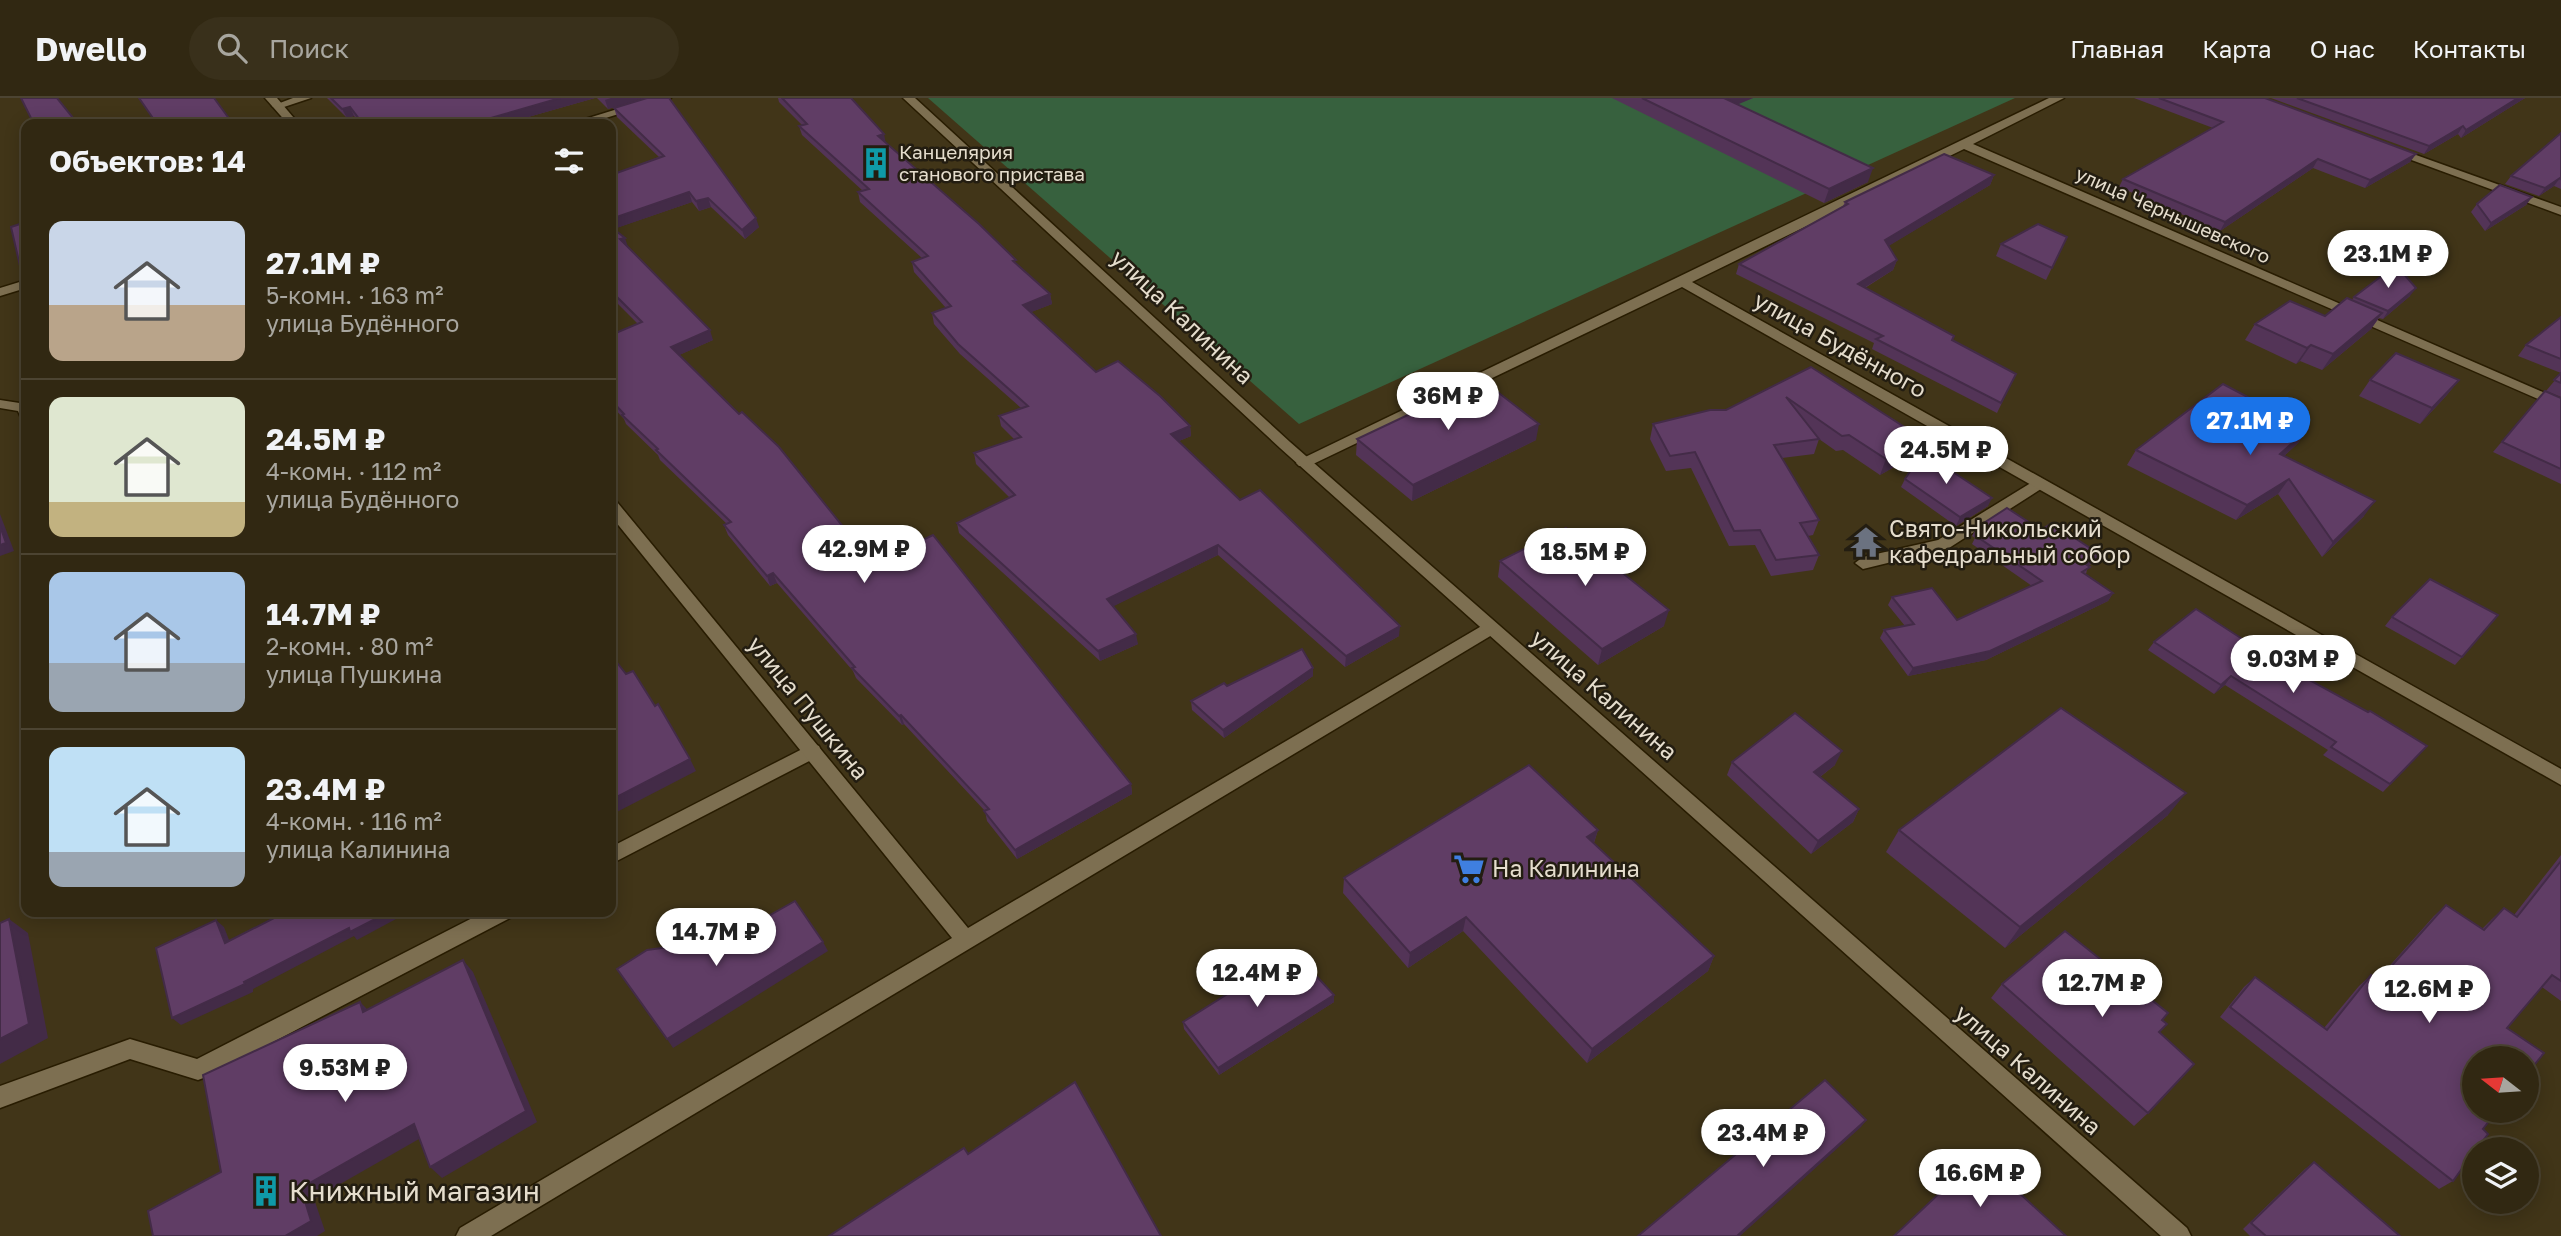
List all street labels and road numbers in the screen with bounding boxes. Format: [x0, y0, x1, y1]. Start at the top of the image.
street label: улица Чернышевского [2072, 161, 2274, 268]
street label: улица Калинина [1106, 243, 1260, 389]
street label: улица Будённого [1749, 285, 1932, 403]
street label: улица Калинина [1526, 623, 1683, 765]
street label: улица Пушкина [742, 630, 875, 785]
street label: улица Калинина [1950, 998, 2107, 1140]

